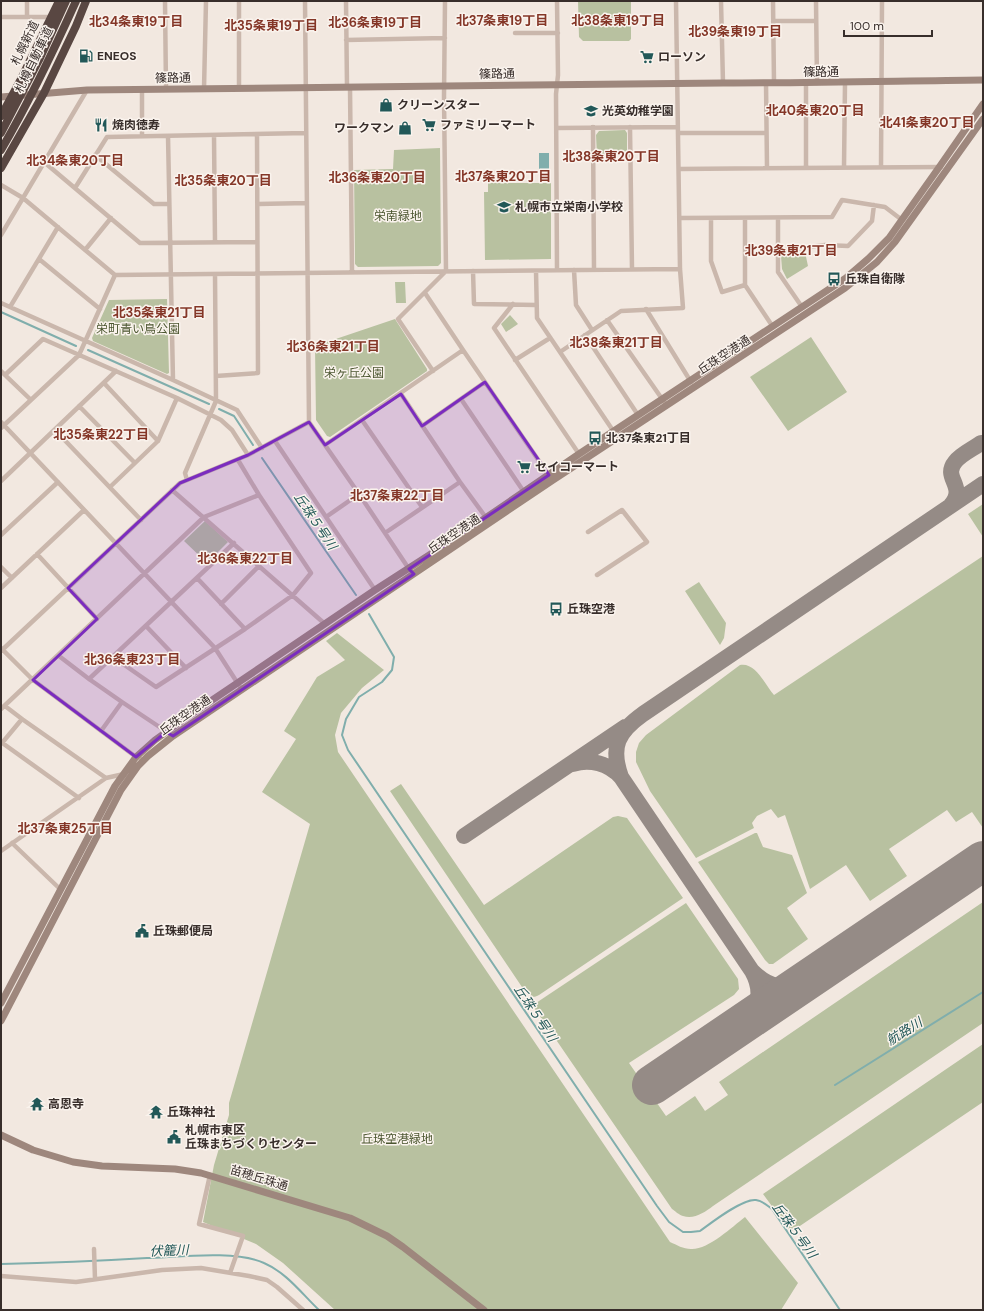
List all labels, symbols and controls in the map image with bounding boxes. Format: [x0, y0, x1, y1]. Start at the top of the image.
district label: 北37条東19丁目 [456, 12, 548, 29]
district label: 北38条東19丁目 [571, 12, 665, 29]
scale bar [844, 12, 932, 38]
district label: 北34条東19丁目 [89, 13, 183, 30]
district label: 北36条東19丁目 [328, 14, 422, 31]
district label: 北35条東19丁目 [224, 17, 318, 34]
street label: 札幌新道 [7, 18, 43, 68]
text: 100 m [850, 18, 884, 34]
district label: 北39条東19丁目 [688, 23, 782, 40]
street label: 札樽自動車道 [11, 24, 57, 96]
fuel station icon: ENEOS [78, 48, 94, 64]
place label: ENEOS [97, 48, 136, 64]
supermarket icon: ローソン [639, 49, 655, 65]
place label: ローソン [658, 49, 706, 65]
street label: 篠路通 [803, 64, 839, 80]
street label: 篠路通 [479, 66, 515, 82]
street label: 篠路通 [155, 70, 191, 86]
shop icon: クリーンスター [378, 97, 394, 113]
place label: クリーンスター [397, 97, 480, 113]
district label: 北40条東20丁目 [765, 102, 865, 119]
school or university icon: 光英幼稚学園 [583, 103, 599, 119]
place label: 光英幼稚学園 [602, 103, 674, 119]
district label: 北41条東20丁目 [880, 114, 974, 131]
restaurant icon: 焼肉徳寿 [93, 117, 109, 133]
place label: 焼肉徳寿 [112, 117, 160, 133]
supermarket icon: ファミリーマート [421, 117, 437, 133]
place label: ファミリーマート [440, 117, 536, 133]
place label: ワークマン [334, 120, 394, 136]
shop icon: ワークマン [397, 120, 413, 136]
district label: 北38条東20丁目 [562, 148, 660, 165]
district label: 北34条東20丁目 [26, 152, 124, 169]
district label: 北37条東20丁目 [455, 168, 551, 185]
district label: 北36条東20丁目 [328, 169, 426, 186]
district label: 北35条東20丁目 [174, 172, 272, 189]
school or university icon: 札幌市立栄南小学校 [496, 199, 512, 215]
place label: 札幌市立栄南小学校 [515, 199, 623, 215]
park label: 栄南緑地 [374, 208, 422, 224]
district label: 北39条東21丁目 [744, 242, 838, 259]
bus stop icon: 丘珠自衛隊 [826, 271, 842, 287]
place label: 丘珠自衛隊 [845, 271, 905, 287]
district label: 北35条東21丁目 [112, 304, 206, 321]
park label: 栄町青い鳥公園 [96, 321, 180, 337]
street label: 丘珠空港通 [694, 332, 754, 378]
district label: 北38条東21丁目 [569, 334, 663, 351]
district label: 北36条東21丁目 [286, 338, 380, 355]
park label: 栄ヶ丘公園 [324, 365, 384, 381]
district label: 北35条東22丁目 [53, 426, 149, 443]
bus stop icon: 北37条東21丁目 [587, 430, 603, 446]
place label: 北37条東21丁目 [606, 430, 691, 446]
supermarket icon: セイコーマート [516, 459, 532, 475]
place label: セイコーマート [535, 459, 619, 475]
district label: 北37条東22丁目 [350, 487, 444, 504]
water label: 丘珠５号川 [290, 490, 342, 555]
street label: 丘珠空港通 [425, 511, 483, 557]
district label: 北36条東22丁目 [197, 550, 293, 567]
bus stop icon: 丘珠空港 [548, 601, 564, 617]
place label: 丘珠空港 [567, 601, 615, 617]
district label: 北36条東23丁目 [84, 651, 180, 668]
street label: 丘珠空港通 [156, 691, 214, 739]
district label: 北37条東25丁目 [17, 820, 113, 837]
public building icon: 丘珠郵便局 [134, 923, 150, 939]
place label: 丘珠郵便局 [153, 923, 213, 939]
water label: 丘珠５号川 [510, 982, 562, 1047]
water label: 航路川 [883, 1013, 927, 1049]
temple icon: 高恩寺 [29, 1096, 45, 1112]
place label: 高恩寺 [48, 1096, 84, 1112]
temple icon: 丘珠神社 [148, 1104, 164, 1120]
place label: 丘珠神社 [167, 1104, 215, 1120]
place label: 札幌市東区 丘珠まちづくりセンター [185, 1122, 317, 1152]
public building icon: 札幌市東区 丘珠まちづくりセンター [166, 1129, 182, 1145]
park label: 丘珠空港緑地 [361, 1131, 433, 1147]
street label: 苗穂丘珠通 [228, 1162, 290, 1194]
water label: 丘珠５号川 [769, 1199, 822, 1263]
water label: 伏籠川 [149, 1241, 191, 1260]

